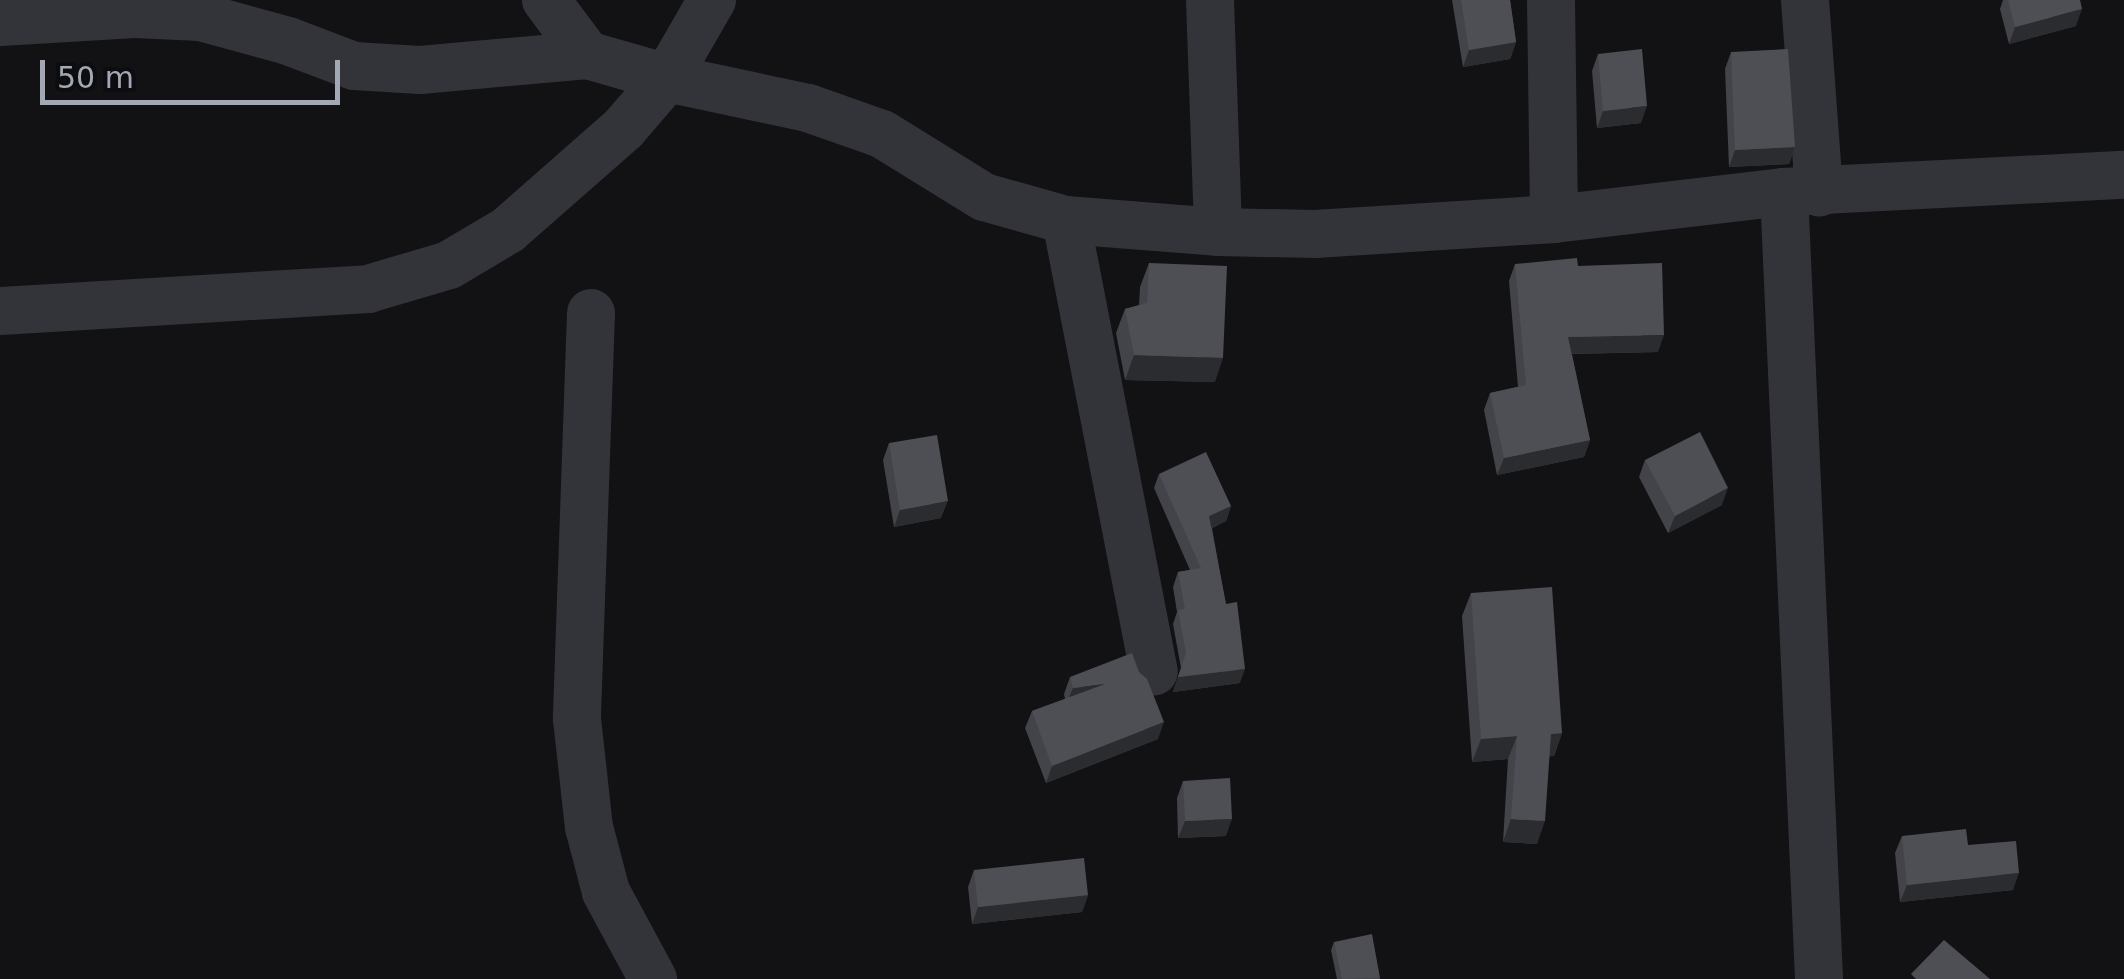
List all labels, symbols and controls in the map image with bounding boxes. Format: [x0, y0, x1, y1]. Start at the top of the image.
scale bar [45, 40, 345, 102]
text: 50 m [57, 60, 134, 95]

